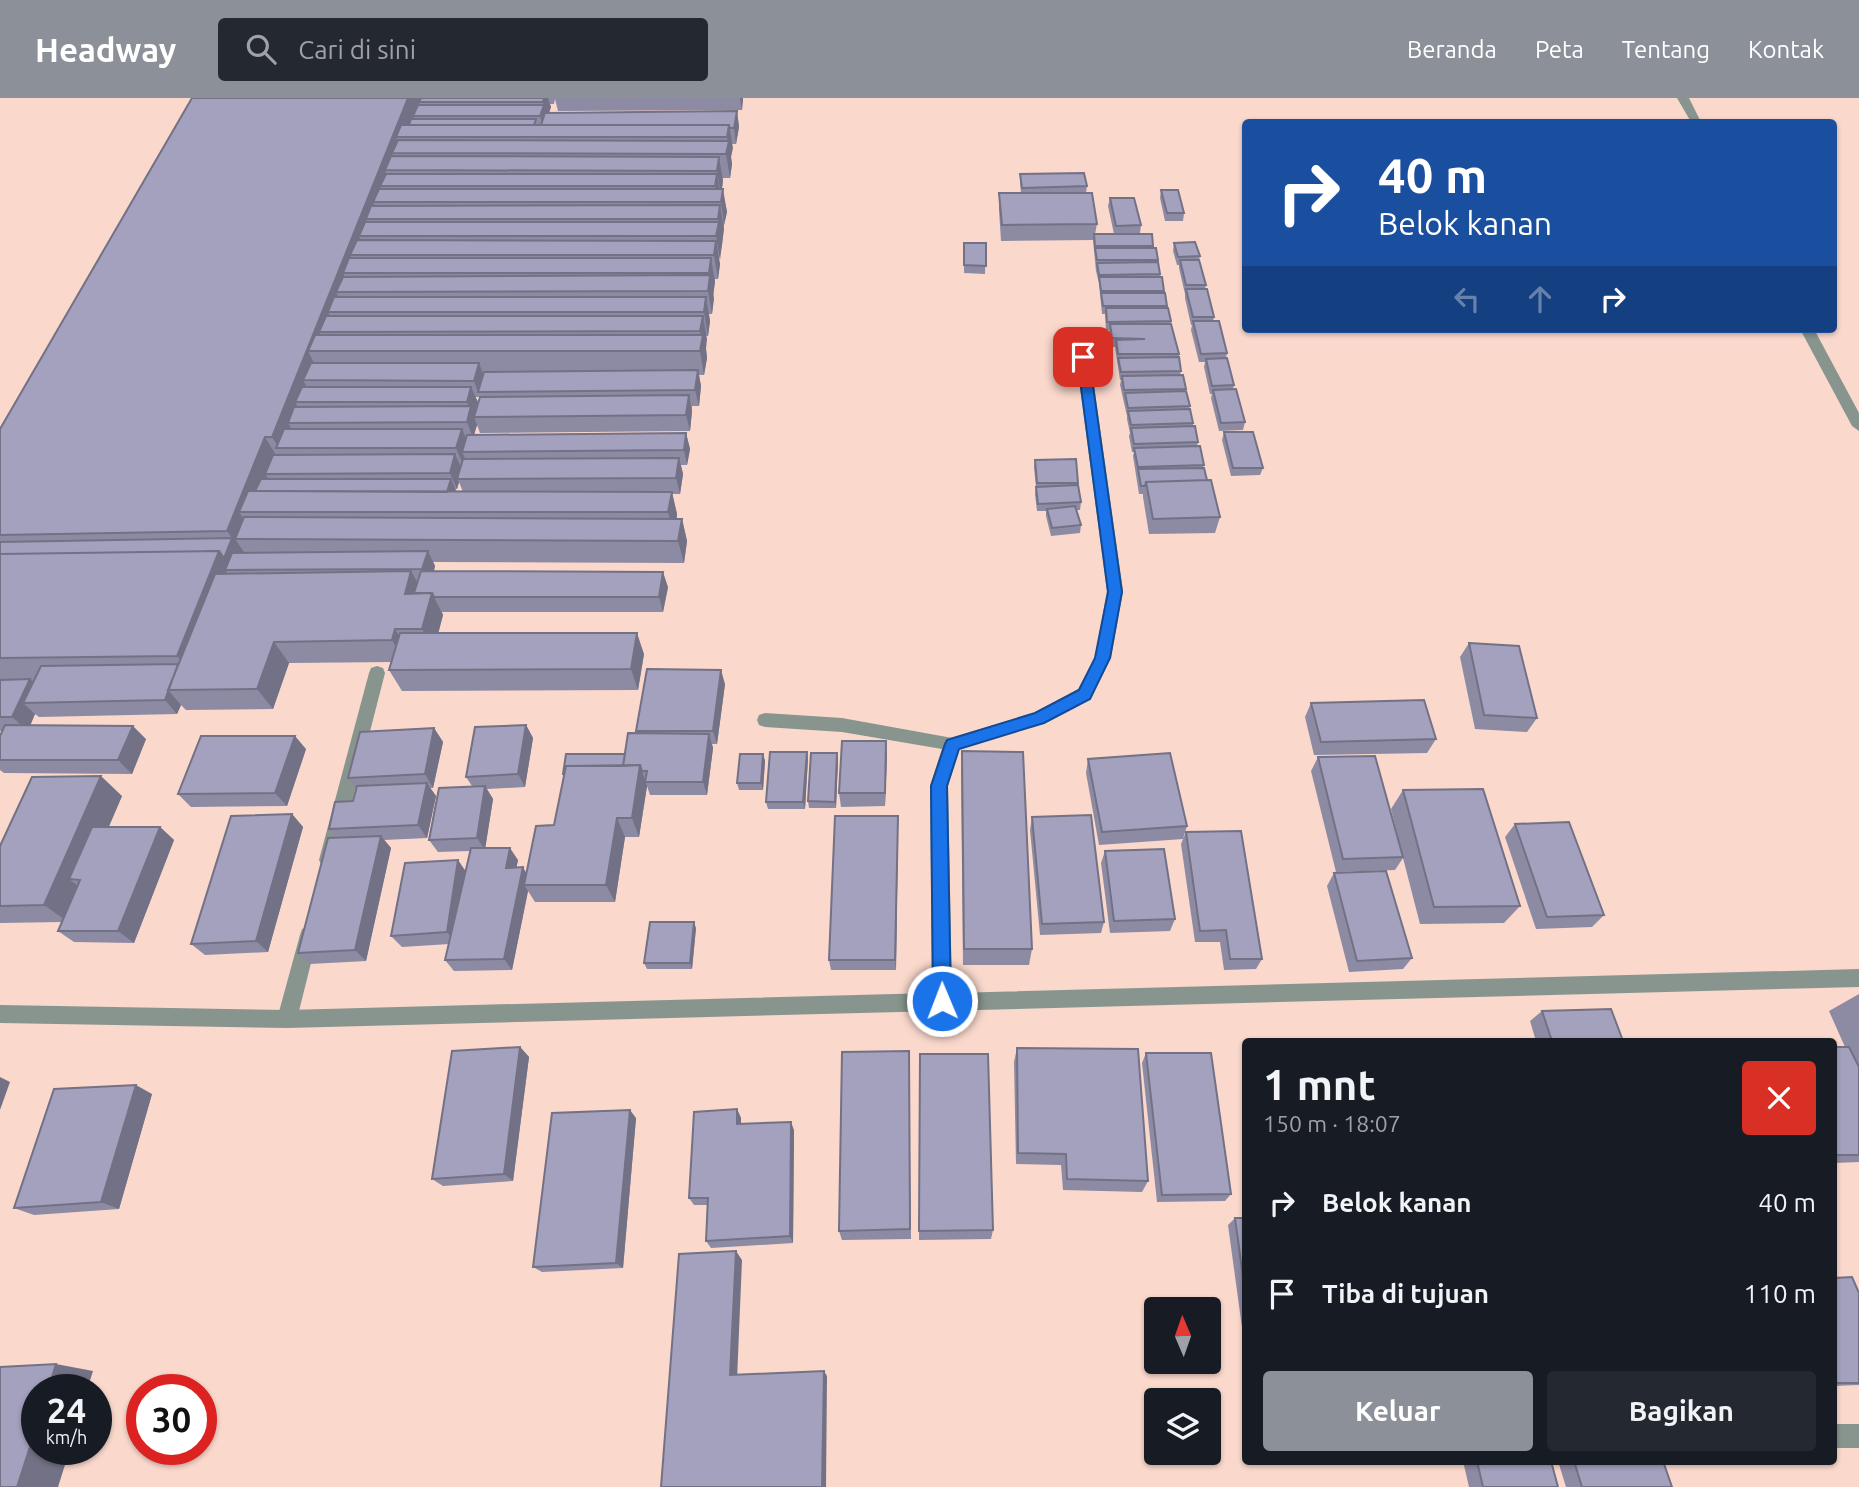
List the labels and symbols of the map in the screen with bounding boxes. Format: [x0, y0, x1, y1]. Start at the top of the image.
pin [1053, 327, 1113, 387]
position arrow [905, 964, 979, 1038]
north arrow [1144, 1297, 1222, 1374]
speed limit sign: 30 [126, 1374, 217, 1465]

